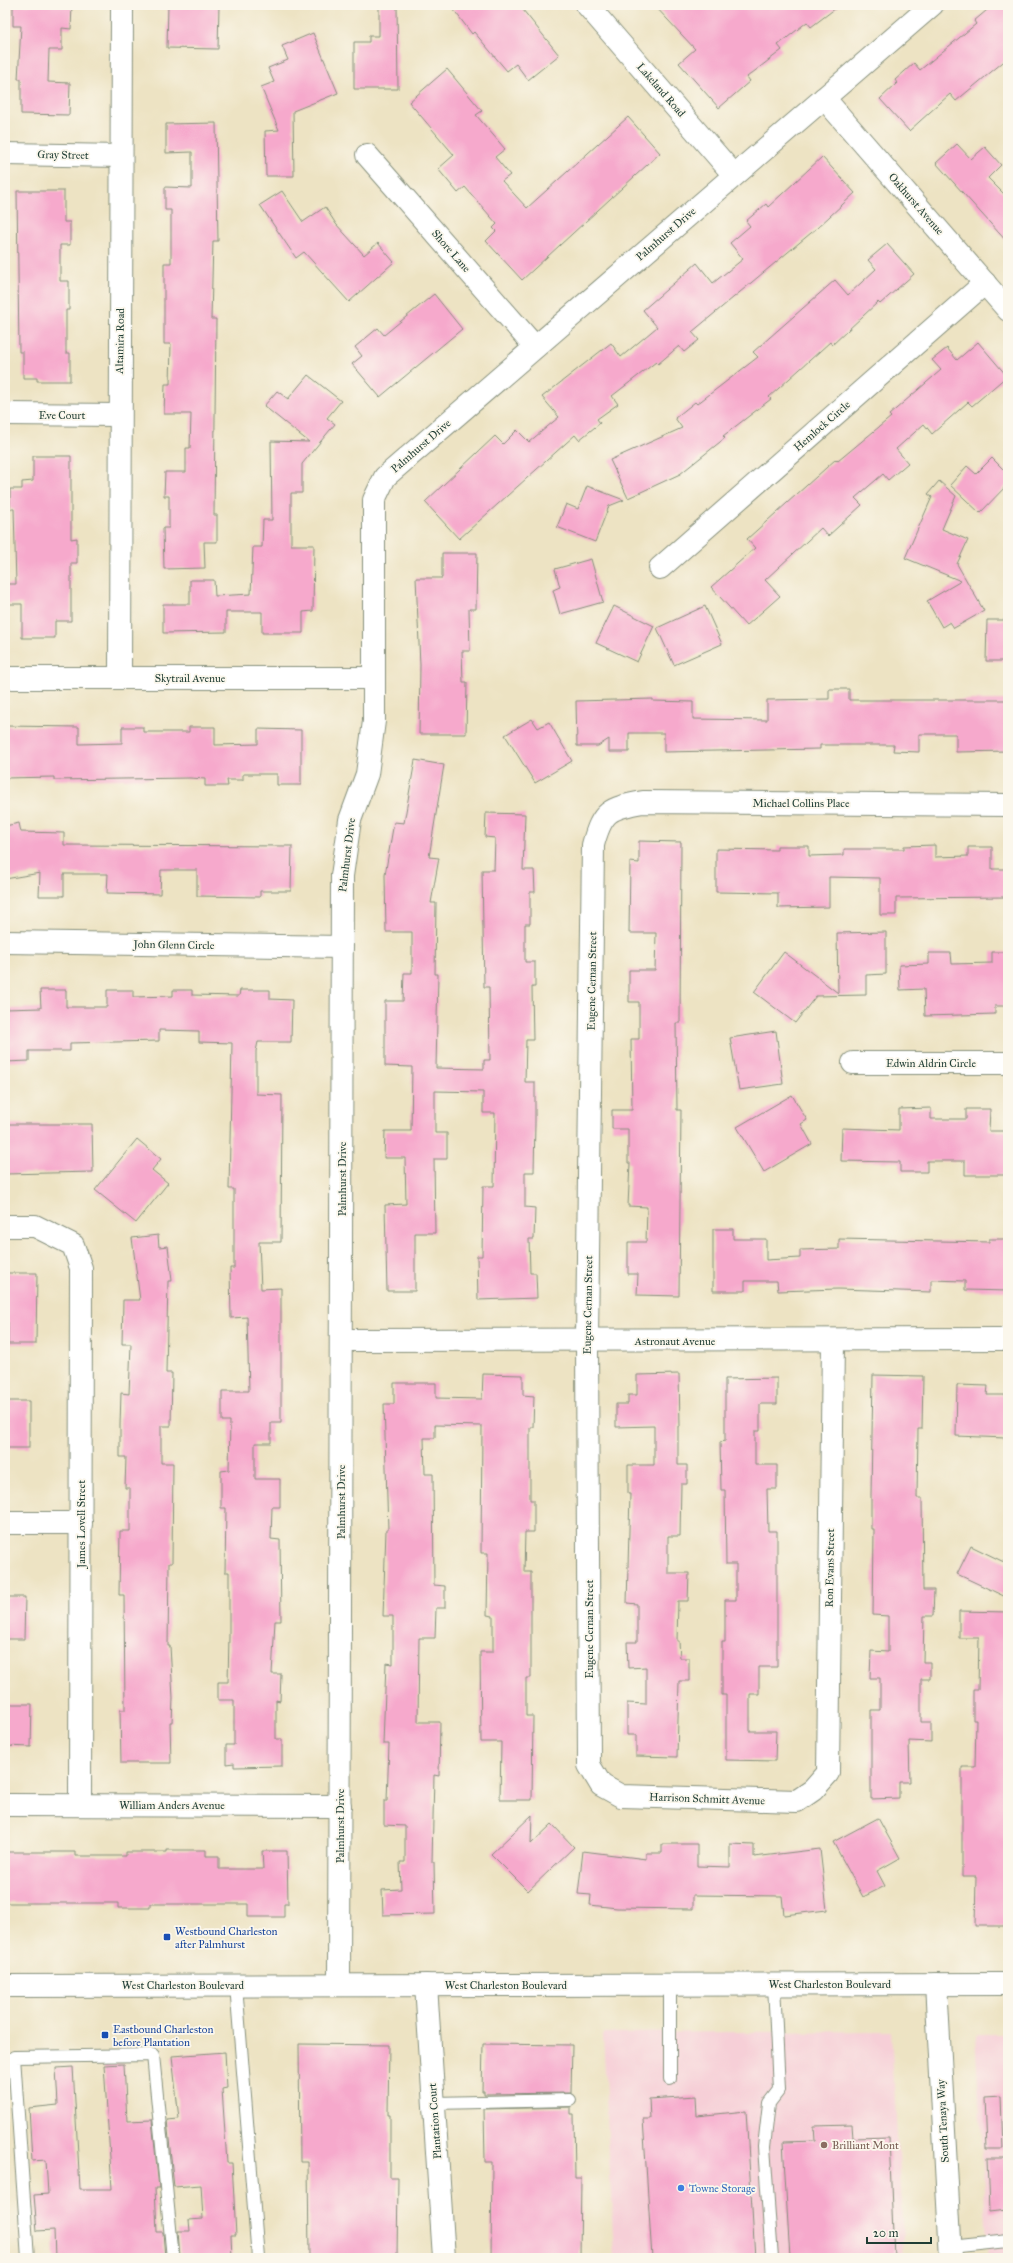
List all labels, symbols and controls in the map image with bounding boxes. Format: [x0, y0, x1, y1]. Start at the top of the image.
street label: Lakeland Road [634, 60, 688, 120]
street label: Gray Street [37, 148, 89, 162]
street label: Oakhurst Avenue [886, 170, 947, 238]
street label: Palmhurst Drive [634, 204, 699, 263]
street label: Shore Lane [429, 227, 473, 275]
street label: Altamira Road [113, 308, 127, 375]
street label: Hemlock Circle [791, 398, 853, 454]
street label: Eve Court [39, 409, 85, 422]
street label: Palmhurst Drive [389, 416, 454, 475]
street label: Skytrail Avenue [155, 672, 226, 685]
street label: Michael Collins Place [752, 797, 850, 810]
street label: Palmhurst Drive [336, 817, 358, 893]
street label: Eugene Cernan Street [585, 931, 599, 1031]
street label: John Glenn Circle [132, 938, 215, 953]
street label: Edwin Aldrin Circle [886, 1057, 976, 1070]
street label: Palmhurst Drive [336, 1141, 349, 1216]
street label: Eugene Cernan Street [581, 1255, 595, 1355]
street label: Astronaut Avenue [634, 1335, 716, 1348]
street label: Palmhurst Drive [335, 1464, 348, 1539]
street label: James Lovell Street [75, 1480, 89, 1569]
street label: Ron Evans Street [823, 1528, 837, 1608]
street label: Eugene Cernan Street [583, 1579, 596, 1678]
street label: Palmhurst Drive [334, 1788, 347, 1863]
street label: Harrison Schmitt Avenue [649, 1790, 766, 1808]
street label: William Anders Avenue [119, 1799, 225, 1812]
place label: Westbound Charleston after Palmhurst [175, 1925, 278, 1951]
marker: Westbound Charleston after Palmhurst [162, 1932, 172, 1942]
street label: West Charleston Boulevard [769, 1978, 892, 1991]
street label: West Charleston Boulevard [122, 1979, 245, 1992]
street label: West Charleston Boulevard [445, 1979, 568, 1992]
place label: Eastbound Charleston before Plantation [113, 2023, 213, 2049]
marker: Eastbound Charleston before Plantation [100, 2030, 110, 2040]
street label: South Tenaya Way [934, 2078, 952, 2163]
street label: Plantation Court [426, 2082, 444, 2159]
place label: Brilliant Mont [832, 2139, 899, 2152]
marker: Brilliant Mont [819, 2140, 829, 2150]
place label: Towne Storage [689, 2182, 756, 2195]
marker: Towne Storage [676, 2183, 686, 2193]
scale bar [867, 2219, 931, 2245]
text: 20 m [873, 2226, 899, 2240]

